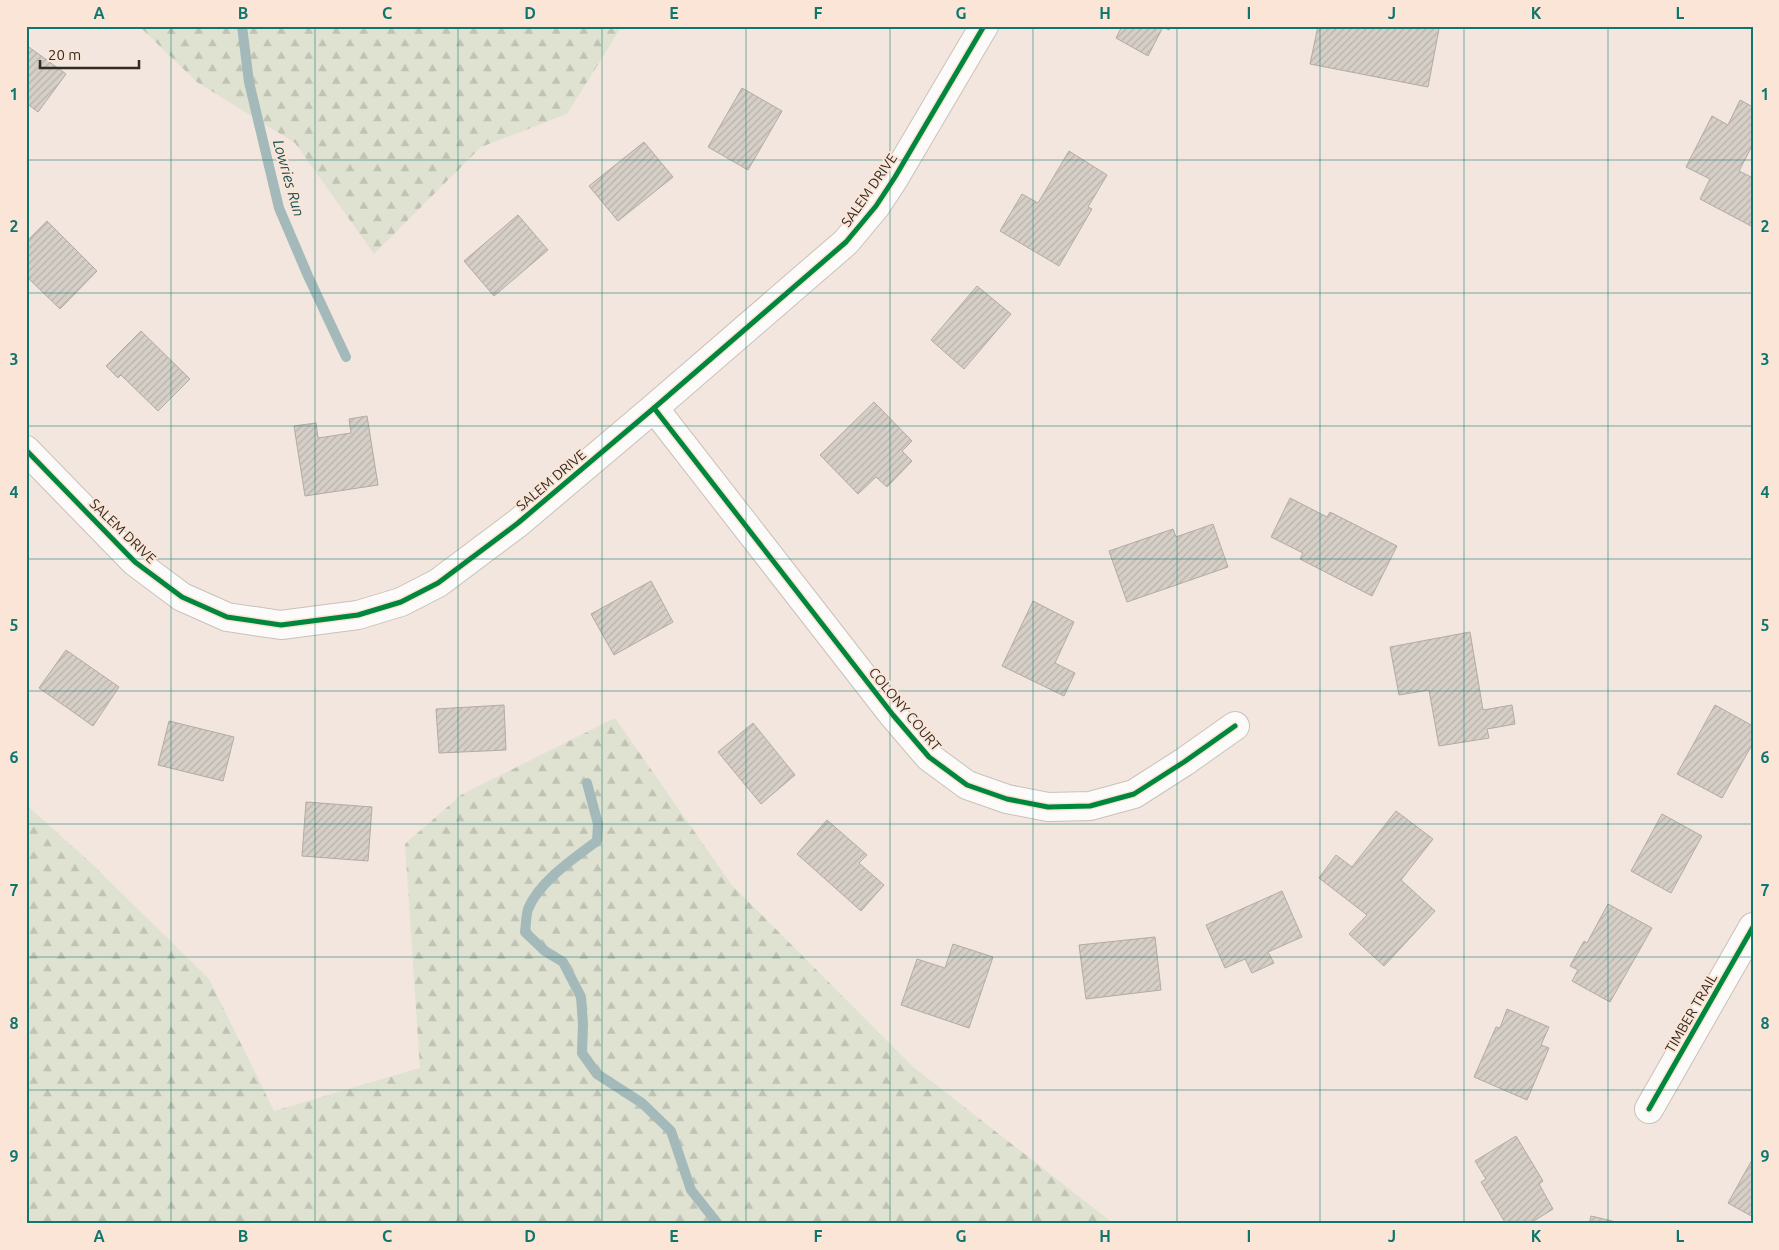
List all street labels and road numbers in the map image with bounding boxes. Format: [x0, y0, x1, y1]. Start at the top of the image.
street label: SALEM DRIVE [838, 150, 900, 230]
street label: SALEM DRIVE [513, 446, 589, 514]
street label: SALEM DRIVE [87, 495, 159, 567]
street label: COLONY COURT [866, 664, 945, 754]
street label: TIMBER TRAIL [1662, 970, 1720, 1056]

